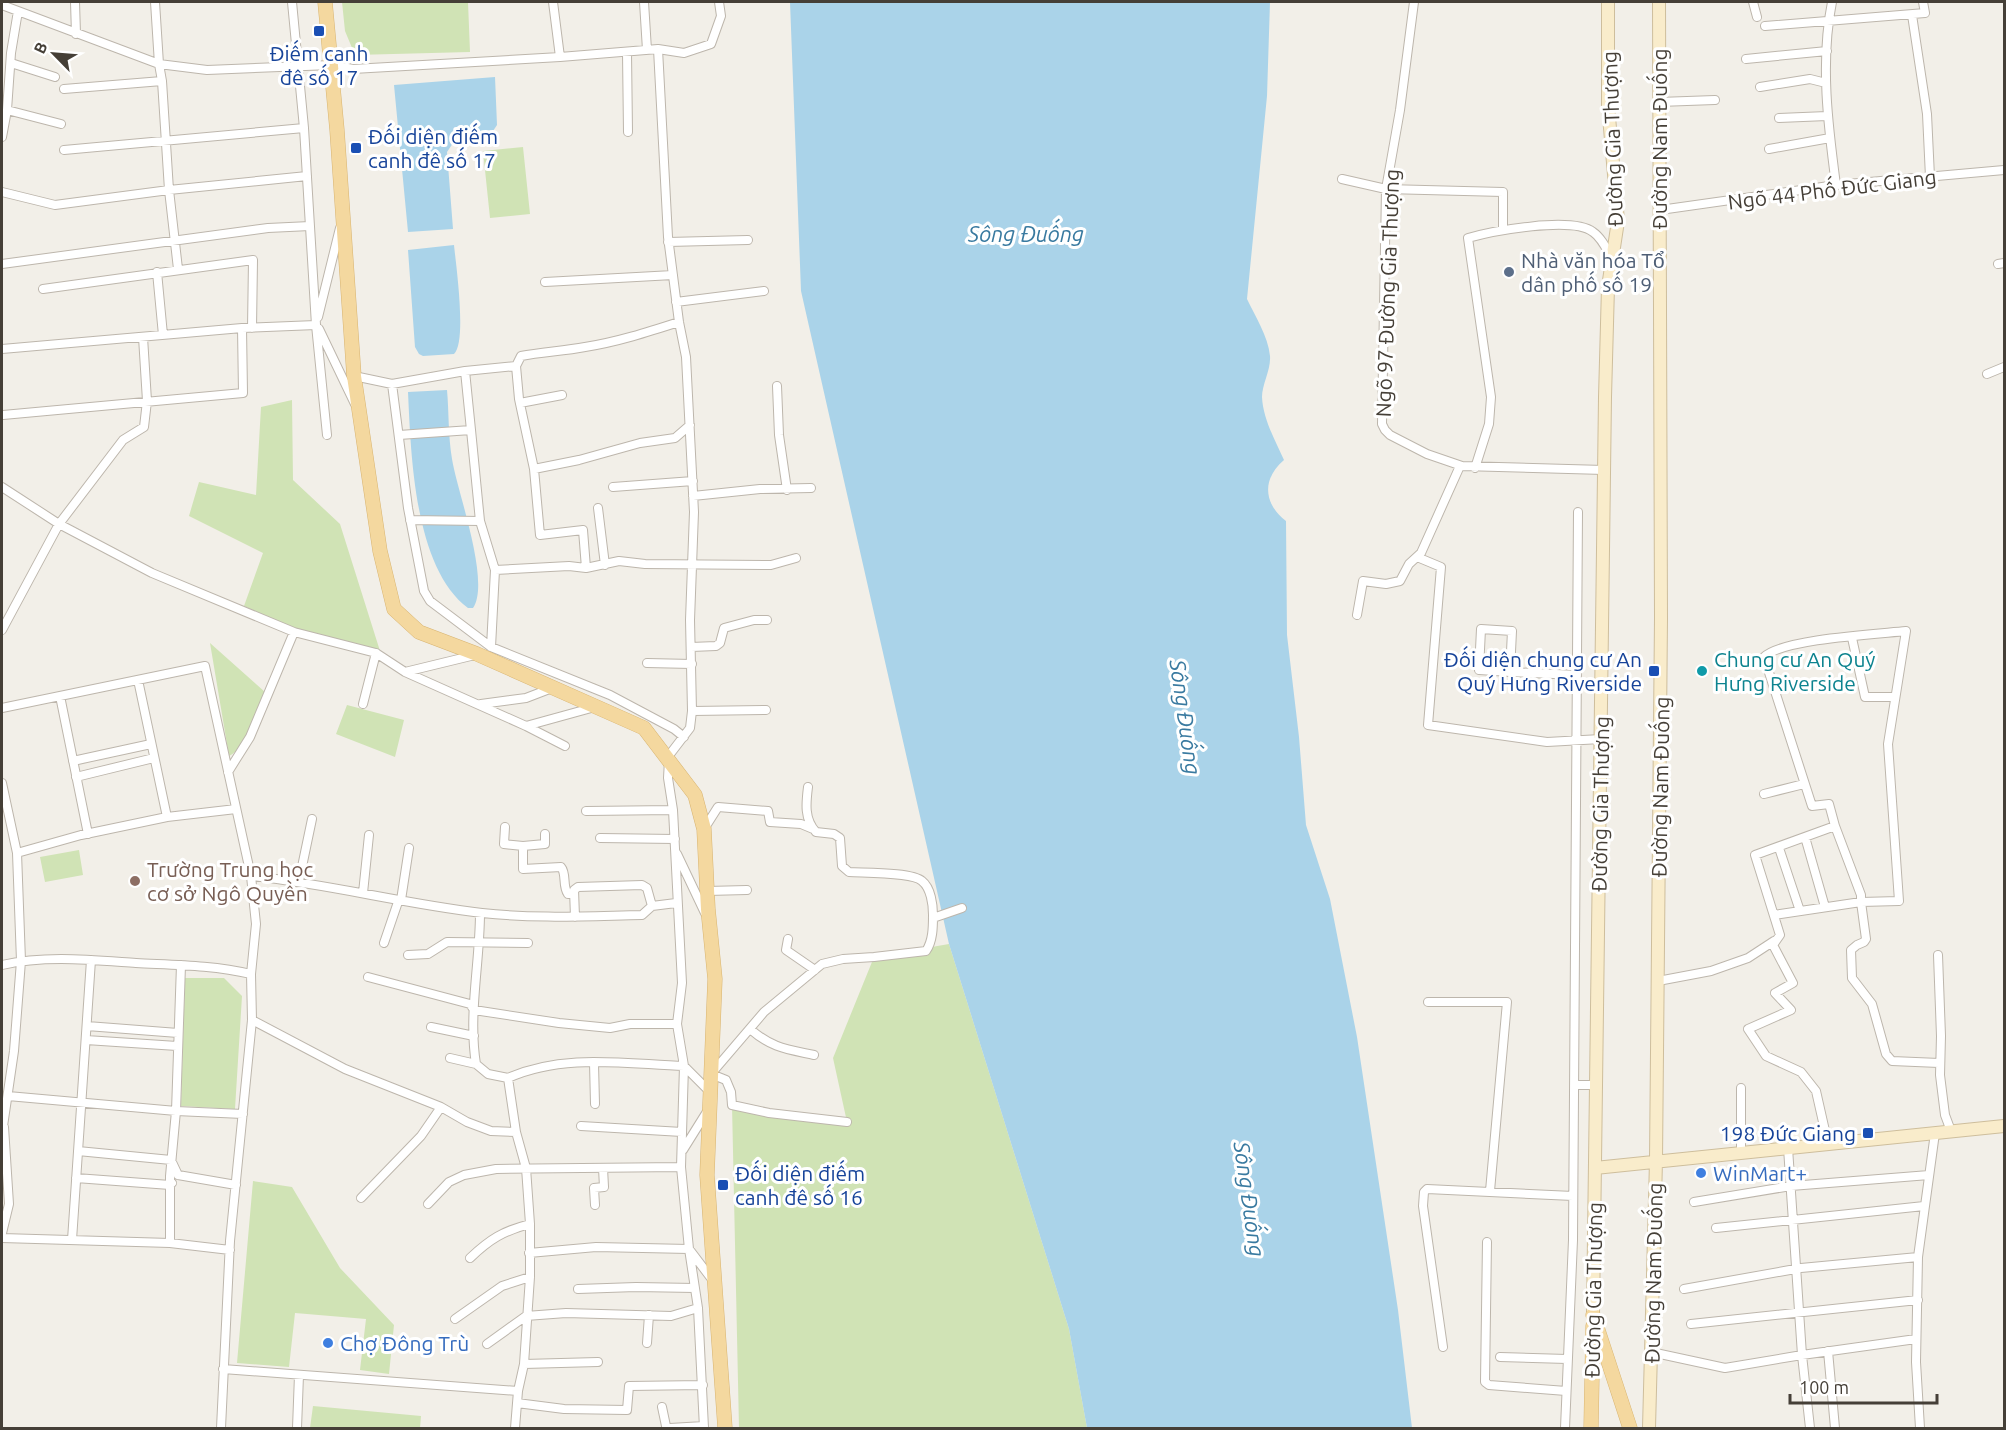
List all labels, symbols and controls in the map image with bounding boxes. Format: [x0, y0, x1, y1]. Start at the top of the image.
north arrow [24, 24, 84, 84]
marker: Điếm canh đê số 17 [312, 24, 326, 38]
text: B [30, 39, 51, 56]
place label: Điếm canh đê số 17 [269, 39, 369, 89]
street label: Đường Nam Đuống [1645, 49, 1671, 229]
street label: Đường Gia Thượng [1597, 51, 1627, 227]
place label: Đối diện điếm canh đê số 17 [368, 122, 498, 172]
marker: Đối diện điếm canh đê số 17 [349, 141, 363, 155]
street label: Ngõ 44 Phố Đức Giang [1726, 162, 1938, 214]
street label: Ngõ 97 Đường Gia Thượng [1371, 168, 1403, 418]
water label: Sông Đuống [967, 218, 1084, 246]
place label: Nhà văn hóa Tổ dân phố số 19 [1521, 248, 1665, 296]
marker: Nhà văn hóa Tổ dân phố số 19 [1502, 265, 1516, 279]
place label: Đối diện chung cư An Quý Hưng Riverside [1444, 645, 1642, 695]
place label: Chung cư An Quý Hưng Riverside [1714, 647, 1876, 695]
water label: Sông Đuống [1165, 657, 1209, 776]
marker: Đối diện chung cư An Quý Hưng Riverside [1647, 664, 1661, 678]
marker: Chung cư An Quý Hưng Riverside [1695, 664, 1709, 678]
street label: Đường Nam Đuống [1644, 696, 1674, 878]
street label: Đường Gia Thượng [1586, 716, 1614, 892]
place label: Trường Trung học cơ sở Ngô Quyền [147, 857, 314, 905]
marker: Trường Trung học cơ sở Ngô Quyền [128, 874, 142, 888]
place label: 198 Đức Giang [1720, 1121, 1856, 1145]
marker: 198 Đức Giang [1861, 1126, 1875, 1140]
water label: Sông Đuống [1229, 1139, 1273, 1258]
place label: Đối diện điếm canh đê số 16 [735, 1159, 865, 1209]
place label: WinMart+ [1713, 1161, 1807, 1185]
marker: WinMart+ [1694, 1166, 1708, 1180]
marker: Đối diện điếm canh đê số 16 [716, 1178, 730, 1192]
street label: Đường Nam Đuống [1637, 1182, 1667, 1364]
street label: Đường Gia Thượng [1579, 1202, 1607, 1378]
place label: Chợ Đông Trù [340, 1331, 469, 1355]
marker: Chợ Đông Trù [321, 1336, 335, 1350]
scale bar [1790, 1367, 1937, 1405]
text: 100 m [1799, 1377, 1849, 1397]

